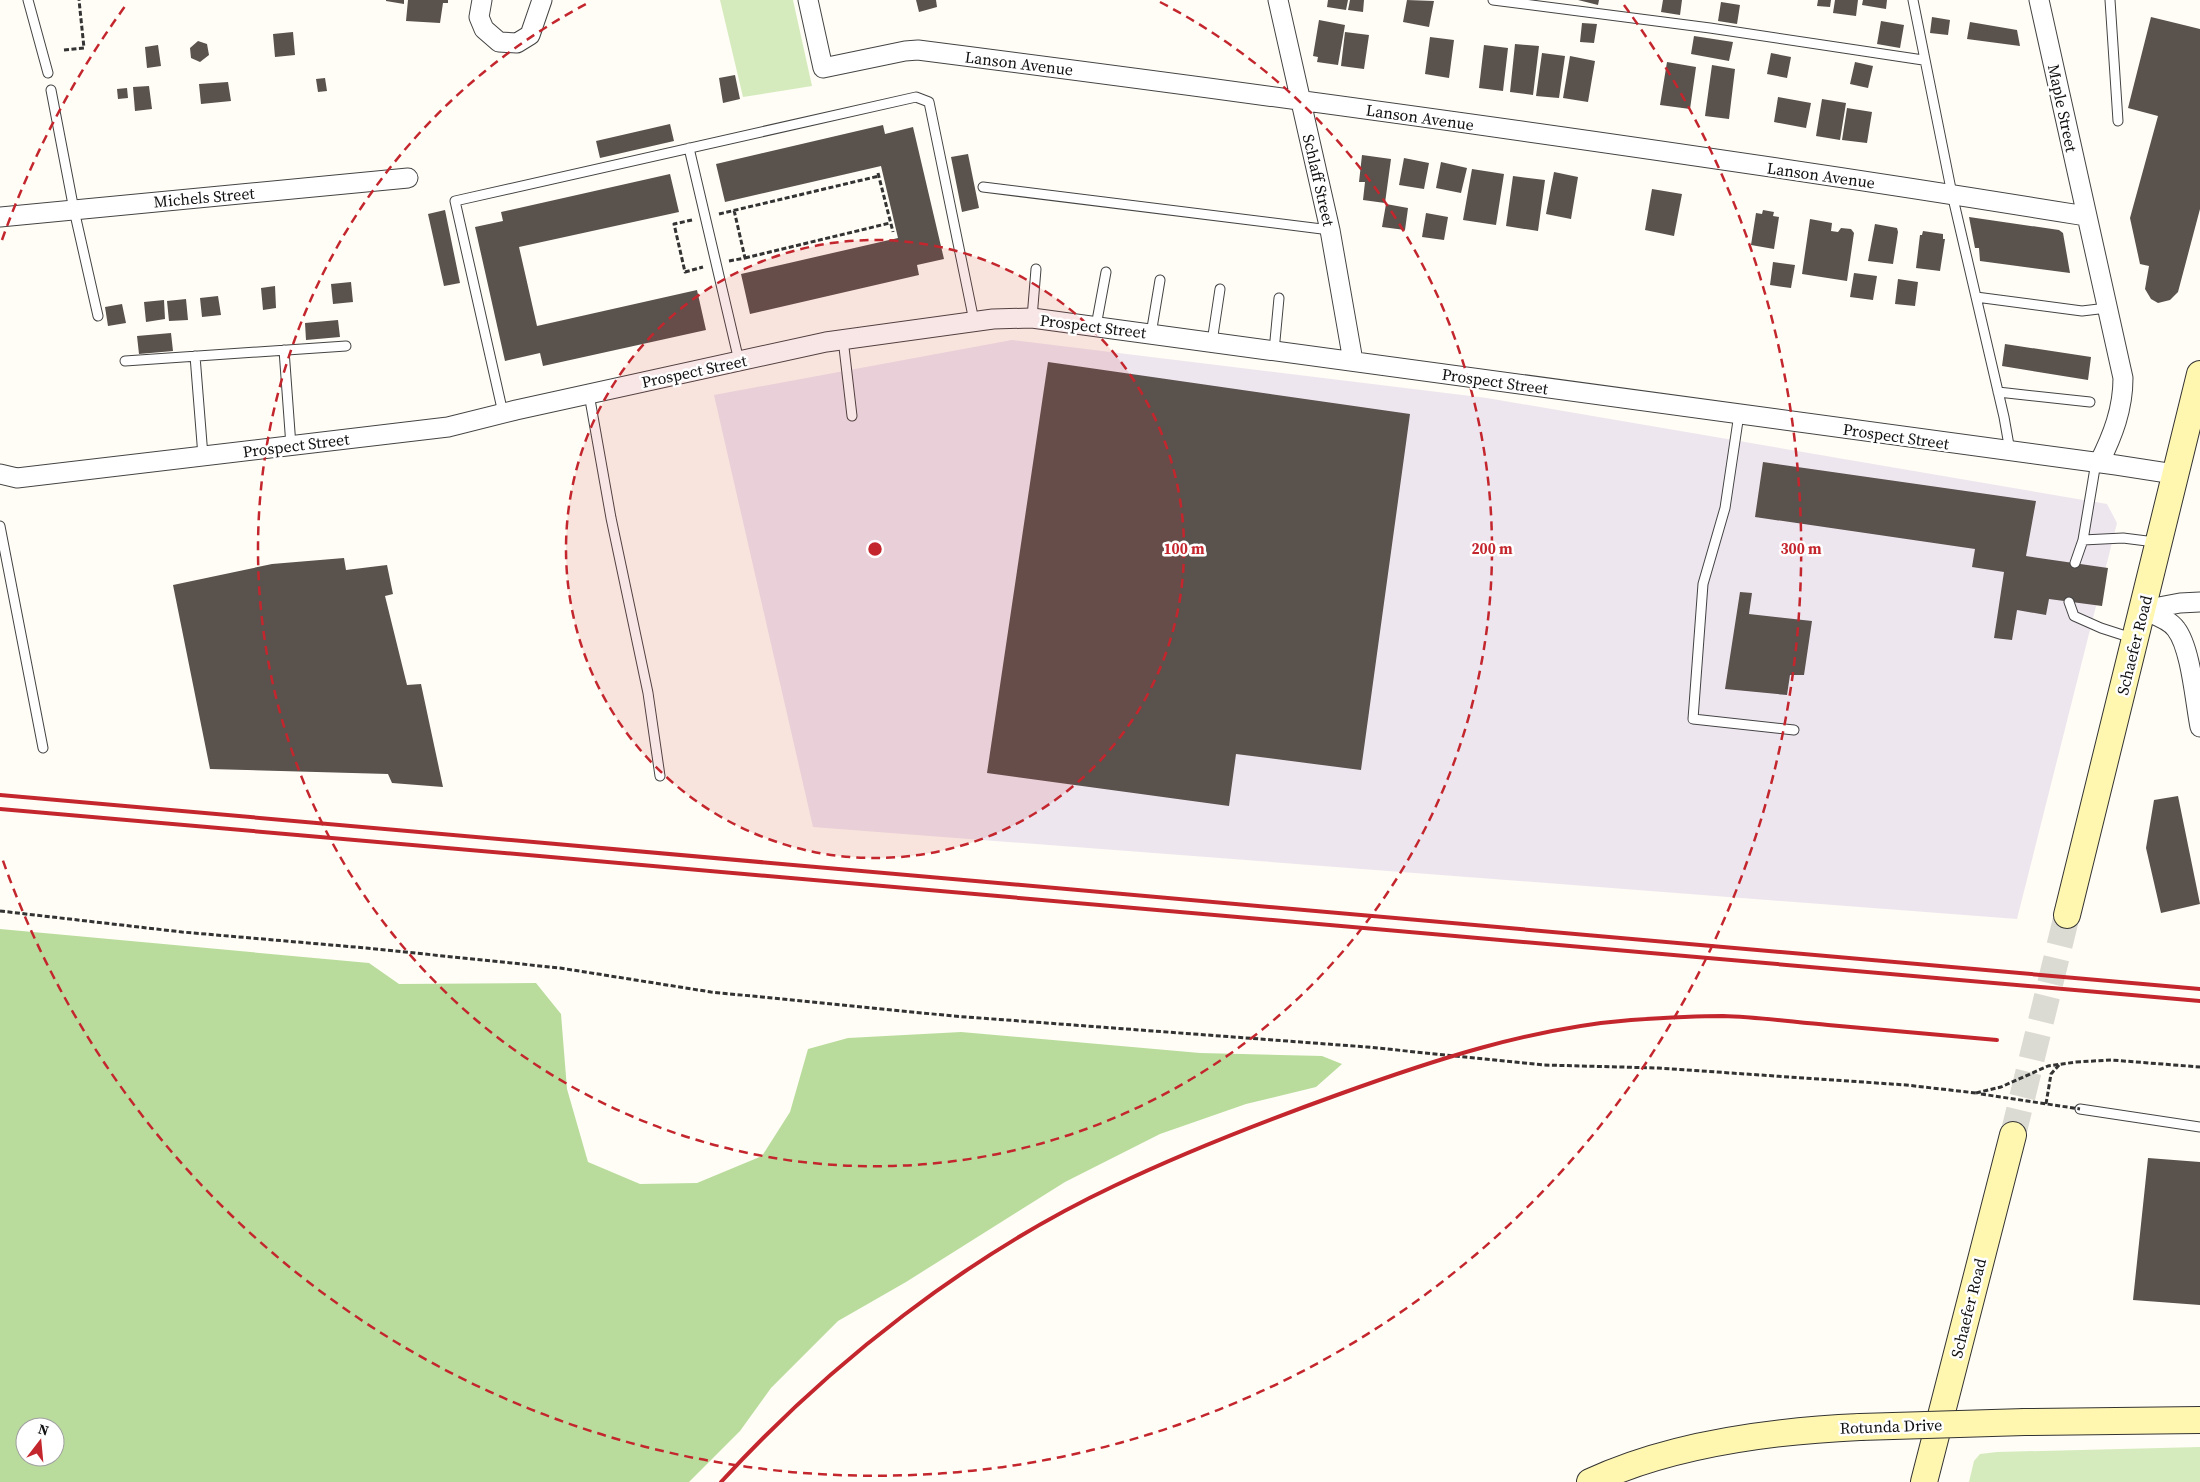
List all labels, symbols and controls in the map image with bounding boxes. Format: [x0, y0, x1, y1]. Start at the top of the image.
street label: Lanson Avenue [964, 45, 1074, 81]
street label: Maple Street [2043, 62, 2083, 155]
street label: Lanson Avenue [1365, 99, 1475, 135]
street label: Schlaff Street [1298, 132, 1340, 229]
street label: Lanson Avenue [1766, 157, 1876, 193]
street label: Michels Street [153, 182, 256, 212]
street label: Prospect Street [1039, 309, 1148, 344]
street label: Prospect Street [639, 349, 749, 393]
street label: Prospect Street [1440, 363, 1550, 399]
street label: Prospect Street [1841, 418, 1951, 454]
street label: Prospect Street [242, 427, 351, 462]
text: 100 m [1163, 538, 1205, 559]
text: 200 m [1471, 538, 1513, 559]
text: 300 m [1780, 538, 1822, 559]
centre of rings [866, 540, 884, 558]
street label: Schaefer Road [2111, 593, 2157, 697]
street label: Schaefer Road [1945, 1256, 1991, 1360]
street label: Rotunda Drive [1839, 1413, 1943, 1439]
north arrow [15, 1417, 65, 1467]
text: N [36, 1418, 51, 1441]

